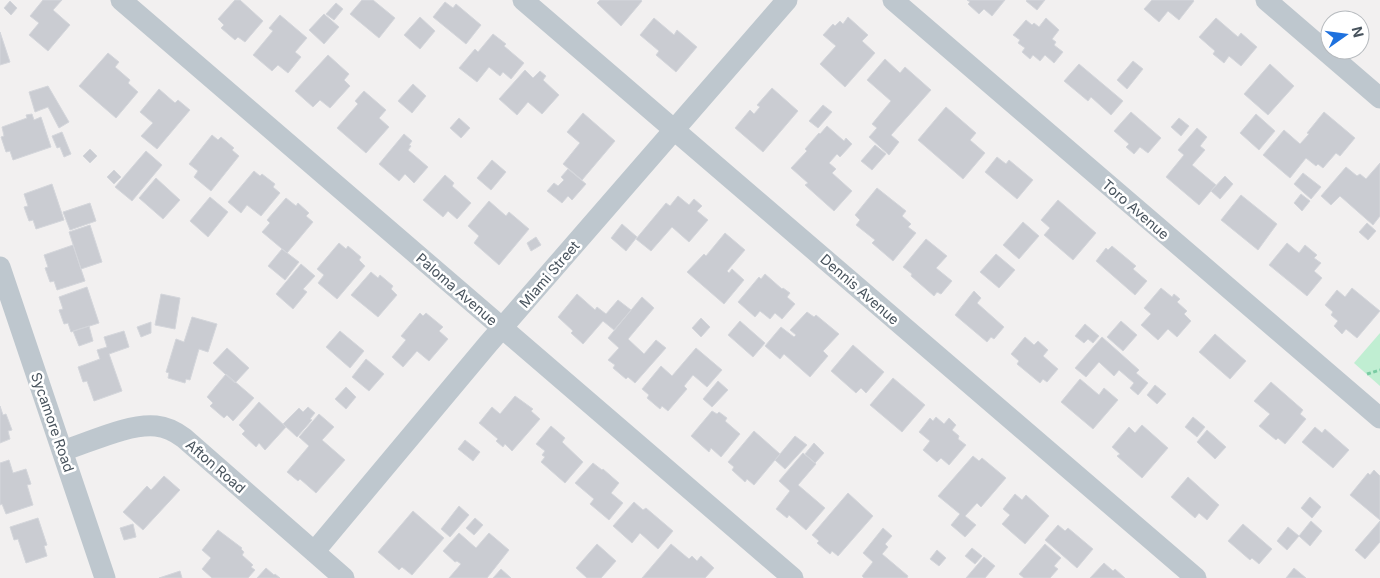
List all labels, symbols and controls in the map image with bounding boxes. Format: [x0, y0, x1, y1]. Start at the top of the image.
north arrow [1320, 10, 1370, 60]
text: N [1349, 25, 1368, 39]
street label: Toro Avenue [1099, 175, 1173, 243]
street label: Miami Street [515, 237, 583, 311]
street label: Paloma Avenue [413, 249, 501, 329]
street label: Dennis Avenue [817, 250, 903, 328]
street label: Sycamore Road [28, 370, 78, 474]
street label: Afton Road [183, 436, 249, 496]

